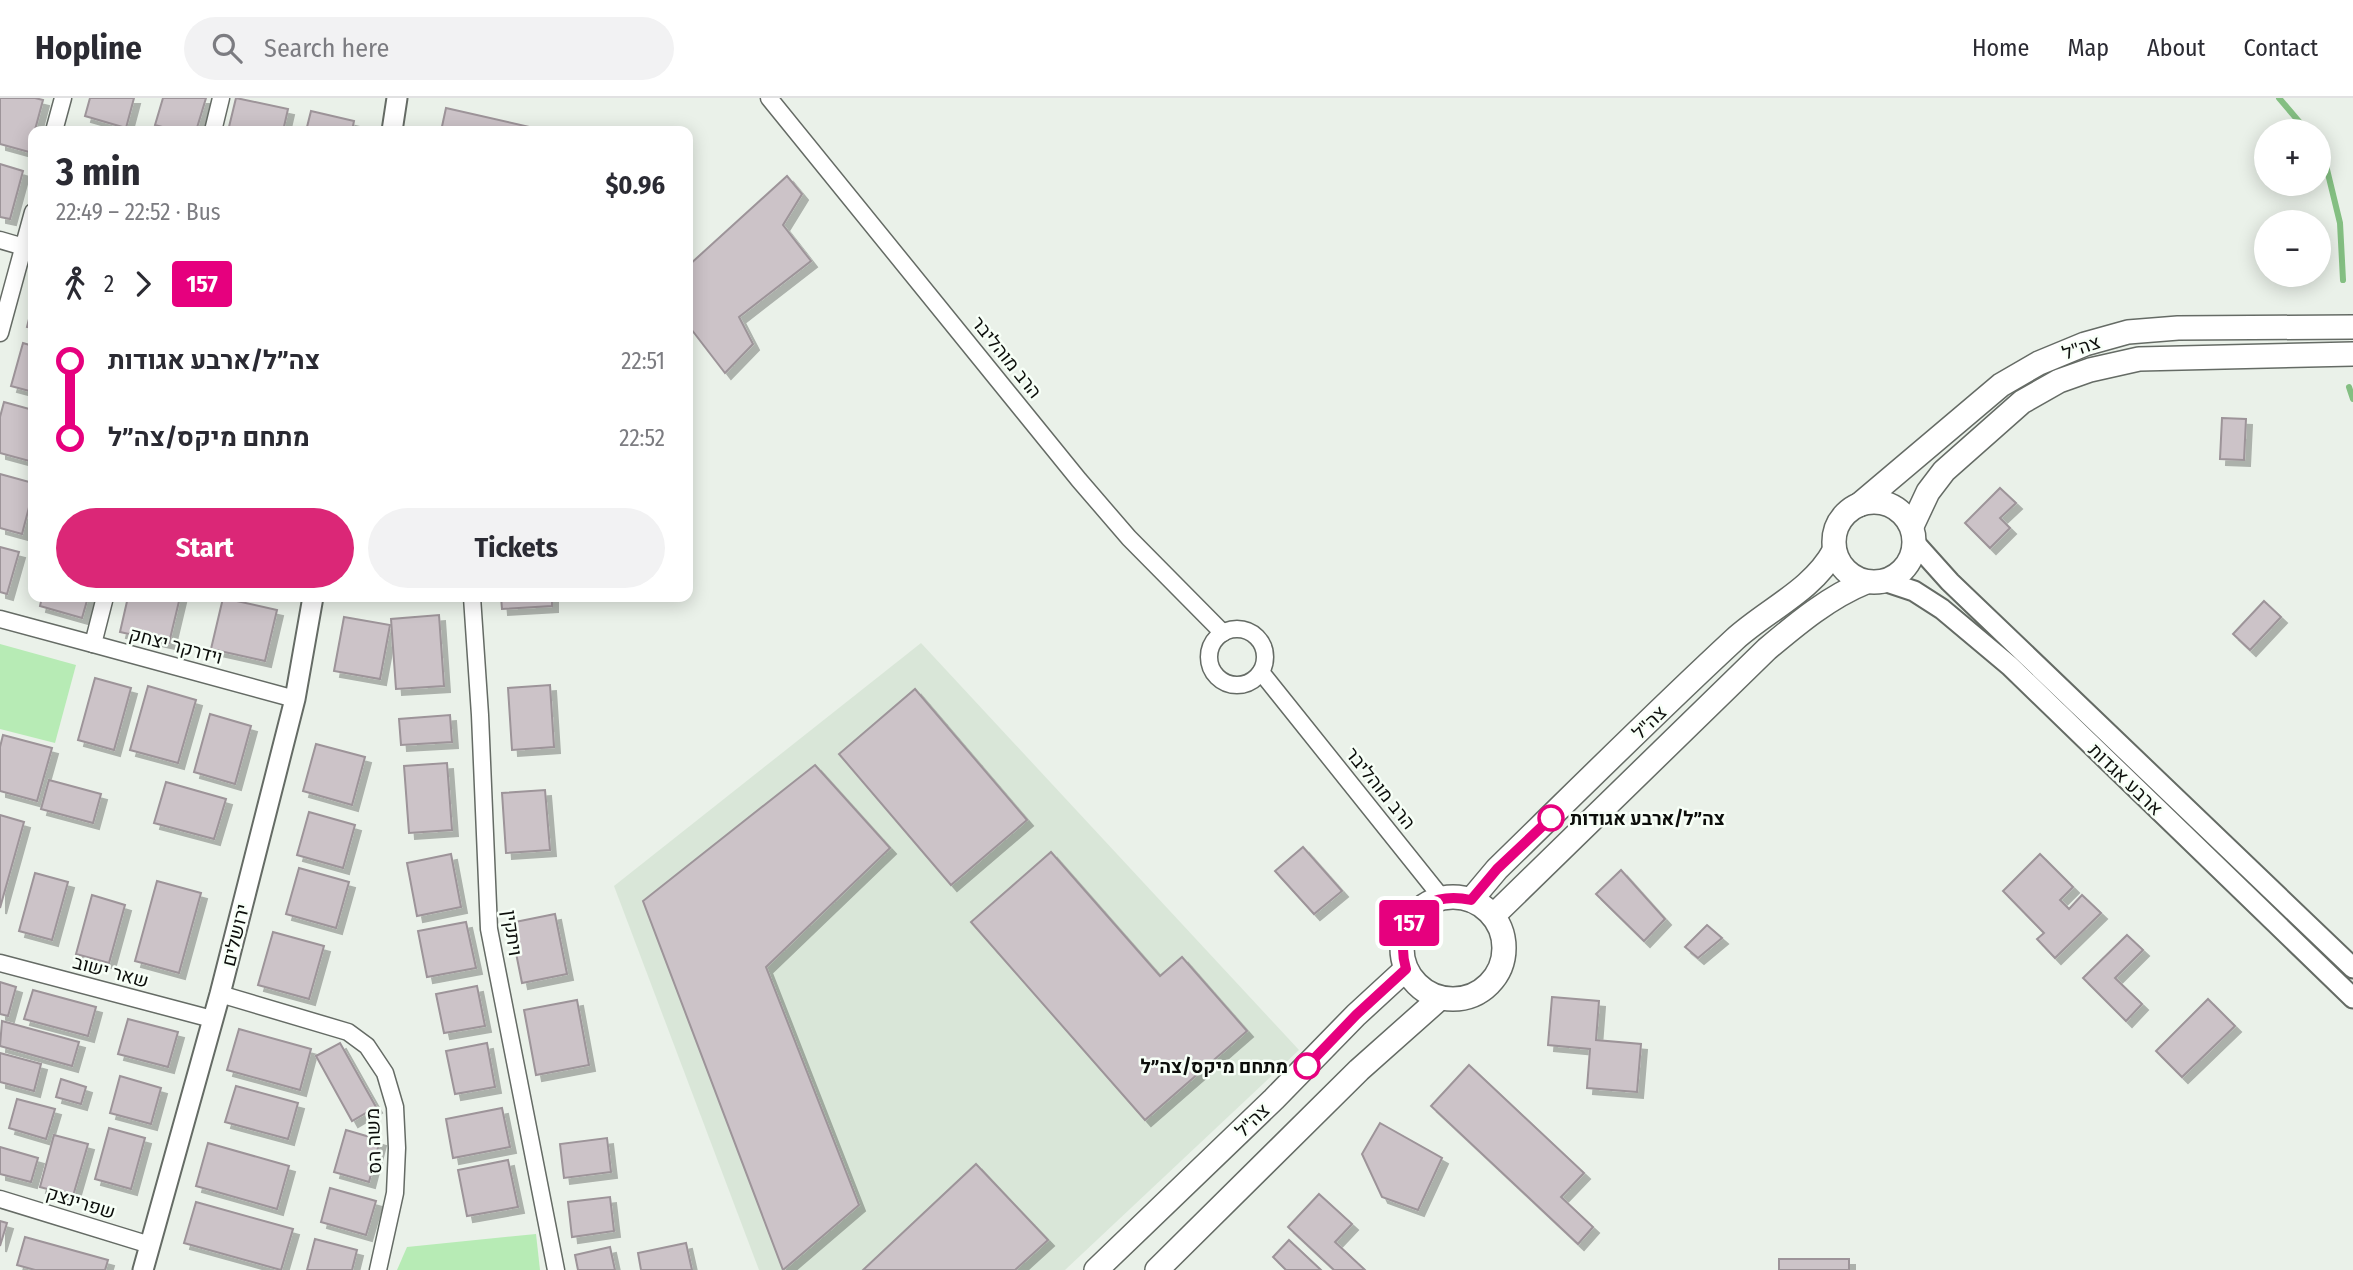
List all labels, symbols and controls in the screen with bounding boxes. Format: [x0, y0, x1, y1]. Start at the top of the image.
search box [184, 17, 674, 80]
text: Hopline [35, 28, 142, 68]
icon: search [208, 29, 246, 67]
text: Search here [264, 33, 389, 64]
text: Home [1972, 34, 2029, 62]
text: Map [2067, 34, 2109, 62]
text: About [2147, 34, 2205, 62]
text: Contact [2243, 34, 2318, 62]
map controls [2254, 119, 2331, 287]
button: + [2254, 119, 2331, 196]
text: 3 min [56, 149, 141, 195]
text: $0.96 [605, 170, 665, 201]
text: 22:49 – 22:52 · Bus [56, 198, 221, 226]
button: − [2254, 210, 2331, 287]
icon: walk [56, 265, 94, 303]
icon: forward [124, 265, 162, 303]
text: 2 [104, 270, 114, 298]
text: 157 [186, 270, 218, 298]
street label: הרב מוהליבר [967, 312, 1047, 403]
street label: צה"ל [2059, 330, 2103, 365]
text: צה״ל/ארבע אגודות [108, 345, 320, 376]
text: 22:51 [621, 347, 665, 375]
text: מתחם מיקס/צה״ל [108, 422, 310, 453]
text: 22:52 [619, 424, 665, 452]
button: Start [56, 508, 354, 588]
button: Tickets [368, 508, 665, 588]
street label: וידרקר יצחק [127, 622, 225, 669]
street label: צה"ל [1628, 701, 1671, 744]
street label: ארבע אגדות [2084, 738, 2167, 820]
street label: הרב מוהליבר [1341, 743, 1421, 834]
marker: צה״ל/ארבע אגודות [1538, 805, 1564, 831]
place label: צה״ל/ארבע אגודות [1570, 807, 1725, 830]
line badge: 157 [1369, 900, 1449, 946]
street label: ירושלים [217, 902, 254, 969]
street label: ויתקין [498, 909, 527, 958]
text: 157 [1393, 909, 1425, 937]
street label: שאר ישוב [70, 950, 151, 993]
marker: מתחם מיקס/צה״ל [1294, 1053, 1320, 1079]
place label: מתחם מיקס/צה״ל [1141, 1055, 1288, 1078]
street label: צה"ל [1231, 1099, 1274, 1142]
street label: משה הס [361, 1108, 386, 1174]
street label: שפרינצק [43, 1181, 118, 1224]

